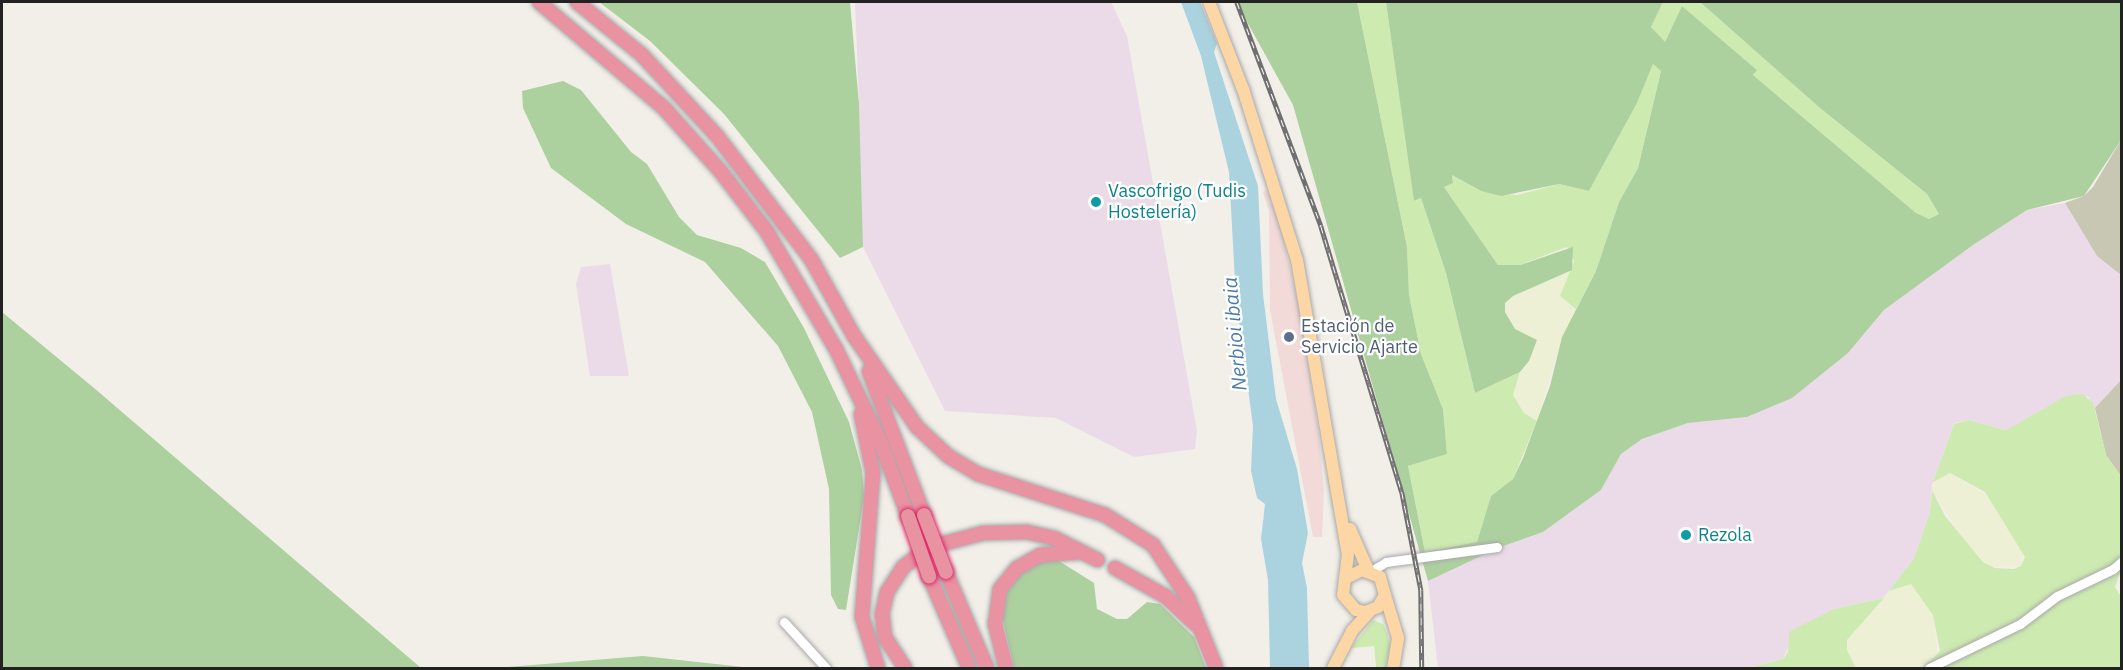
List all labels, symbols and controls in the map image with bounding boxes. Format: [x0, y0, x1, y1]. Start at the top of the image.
place label: Vascofrigo (Tudis Hostelería) [1108, 181, 1246, 224]
marker: Vascofrigo (Tudis Hostelería) [1089, 195, 1103, 209]
water label: Nerbioi ibaia [1217, 276, 1251, 392]
place label: Estación de Servicio Ajarte [1301, 316, 1418, 358]
marker: Estación de Servicio Ajarte [1282, 330, 1296, 344]
place label: Rezola [1698, 524, 1752, 546]
marker: Rezola [1679, 528, 1693, 542]

